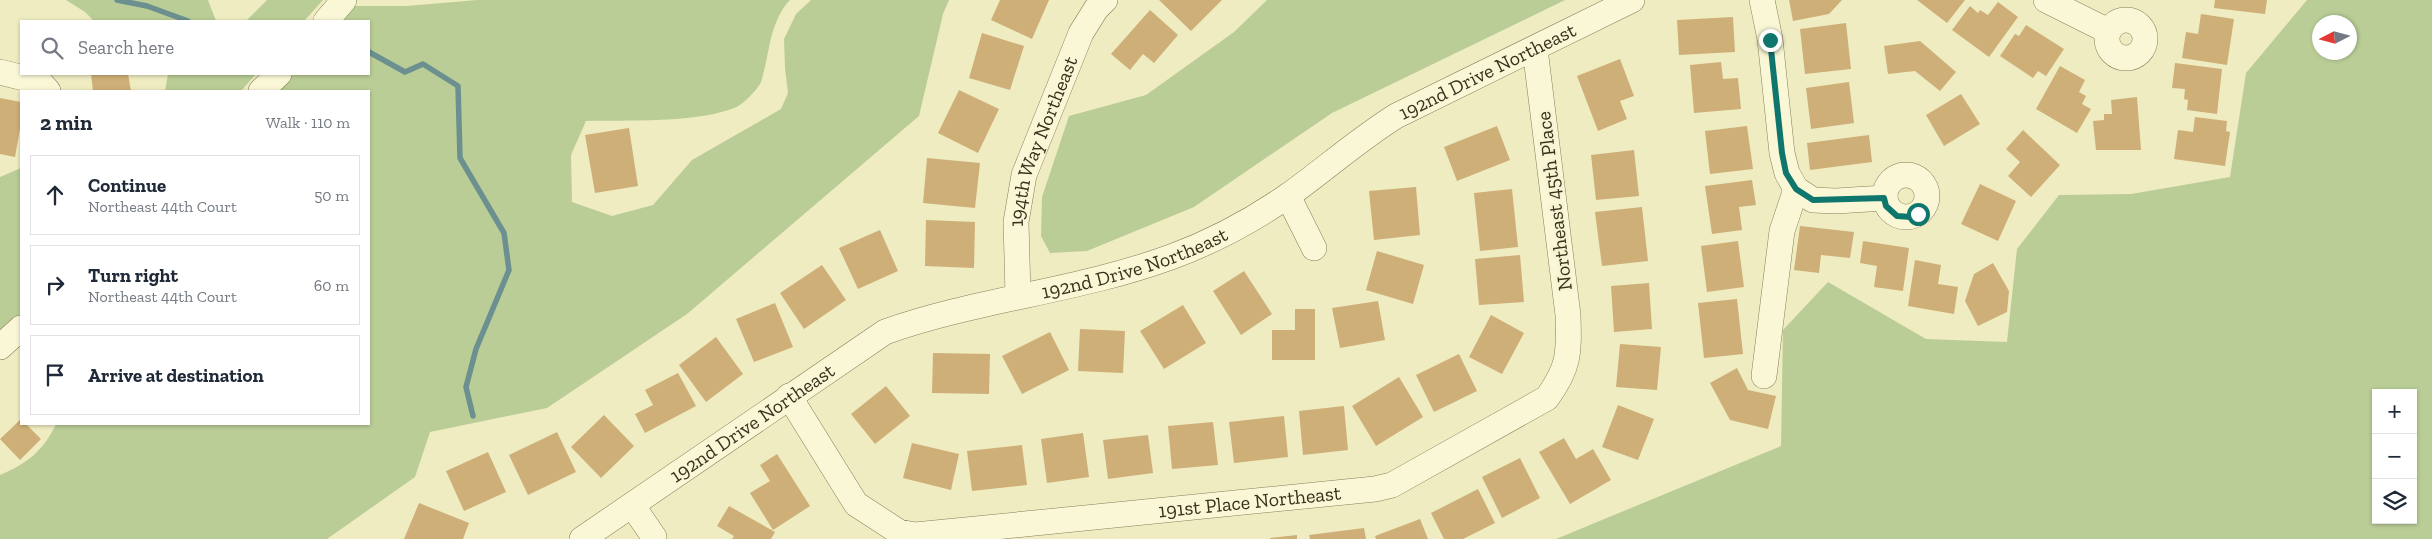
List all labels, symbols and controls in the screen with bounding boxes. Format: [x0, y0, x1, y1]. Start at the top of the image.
north arrow [2312, 15, 2357, 60]
street label: 192nd Drive Northeast [1395, 17, 1580, 125]
search box [20, 20, 370, 75]
route end [1759, 29, 1782, 52]
icon: search [38, 34, 66, 62]
text: Search here [78, 36, 174, 59]
street label: 194th Way Northeast [1004, 52, 1083, 227]
text: 2 min [40, 110, 92, 135]
street label: Northeast 45th Place [1531, 110, 1577, 292]
text: Walk · 110 m [266, 113, 350, 132]
text: Continue [88, 174, 166, 197]
icon: ahead [41, 181, 69, 209]
text: 50 m [314, 186, 349, 205]
text: Northeast 44th Court [88, 197, 237, 216]
route start [1907, 203, 1930, 226]
street label: 192nd Drive Northeast [1039, 222, 1232, 304]
text: Turn right [88, 264, 178, 287]
icon: right [41, 271, 69, 299]
text: 60 m [314, 276, 349, 295]
text: Northeast 44th Court [88, 287, 237, 306]
street label: 192nd Drive Northeast [665, 358, 840, 487]
icon: arrive [41, 361, 69, 389]
text: Arrive at destination [88, 364, 264, 387]
map controls [2372, 389, 2417, 524]
button: + [2372, 389, 2417, 434]
button: − [2372, 434, 2417, 479]
button: layers [2372, 479, 2417, 524]
street label: 191st Place Northeast [1157, 480, 1343, 523]

